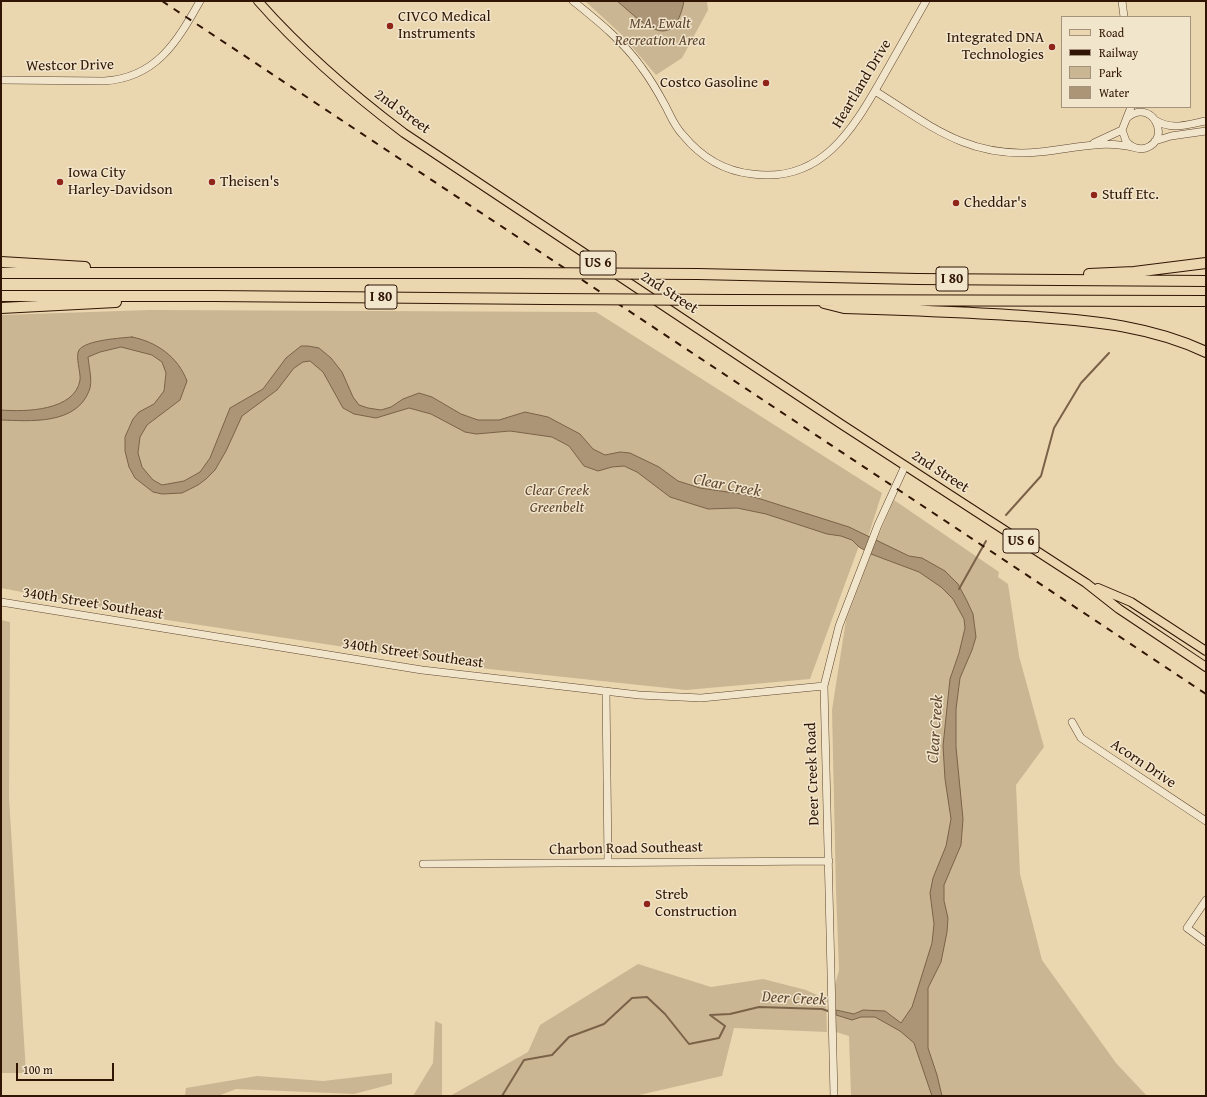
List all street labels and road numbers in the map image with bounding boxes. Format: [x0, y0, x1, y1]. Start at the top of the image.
street label: Heartland Drive [828, 36, 896, 132]
street label: Westcor Drive [26, 56, 114, 76]
street label: 2nd Street [370, 86, 434, 138]
road number: US 6 [580, 251, 616, 275]
road number: I 80 [936, 267, 968, 291]
street label: 2nd Street [637, 268, 701, 318]
road number: I 80 [365, 285, 397, 309]
street label: 2nd Street [908, 447, 972, 497]
road number: US 6 [1003, 529, 1039, 553]
street label: 340th Street Southeast [21, 584, 165, 624]
street label: 340th Street Southeast [341, 635, 485, 673]
street label: Deer Creek Road [802, 722, 824, 826]
street label: Acorn Drive [1107, 736, 1179, 792]
street label: Charbon Road Southeast [549, 839, 703, 859]

